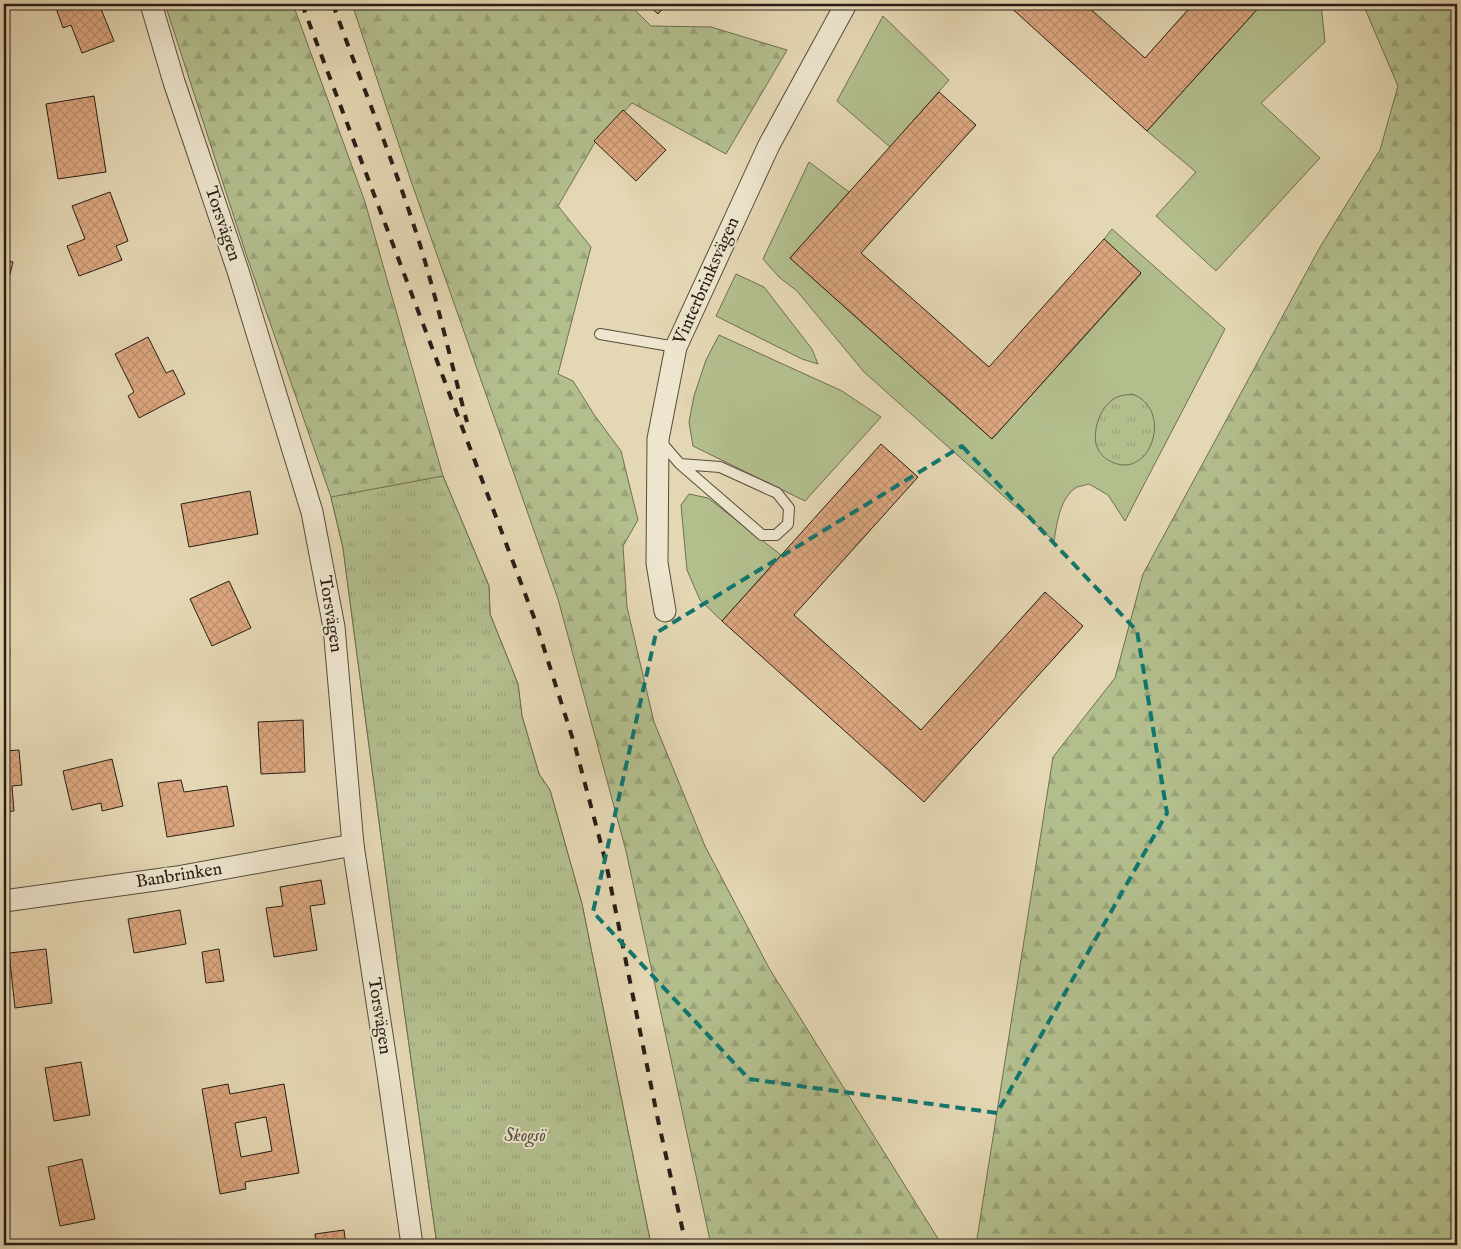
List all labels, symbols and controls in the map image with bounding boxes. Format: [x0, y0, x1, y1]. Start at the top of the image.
street label: Torsvägen [199, 184, 246, 265]
street label: Vinterbrinksvägen [668, 213, 746, 349]
street label: Torsvägen [313, 574, 347, 654]
street label: Banbrinken [134, 858, 224, 894]
street label: Torsvägen [362, 976, 396, 1056]
park label: Skogsö [504, 1125, 547, 1148]

